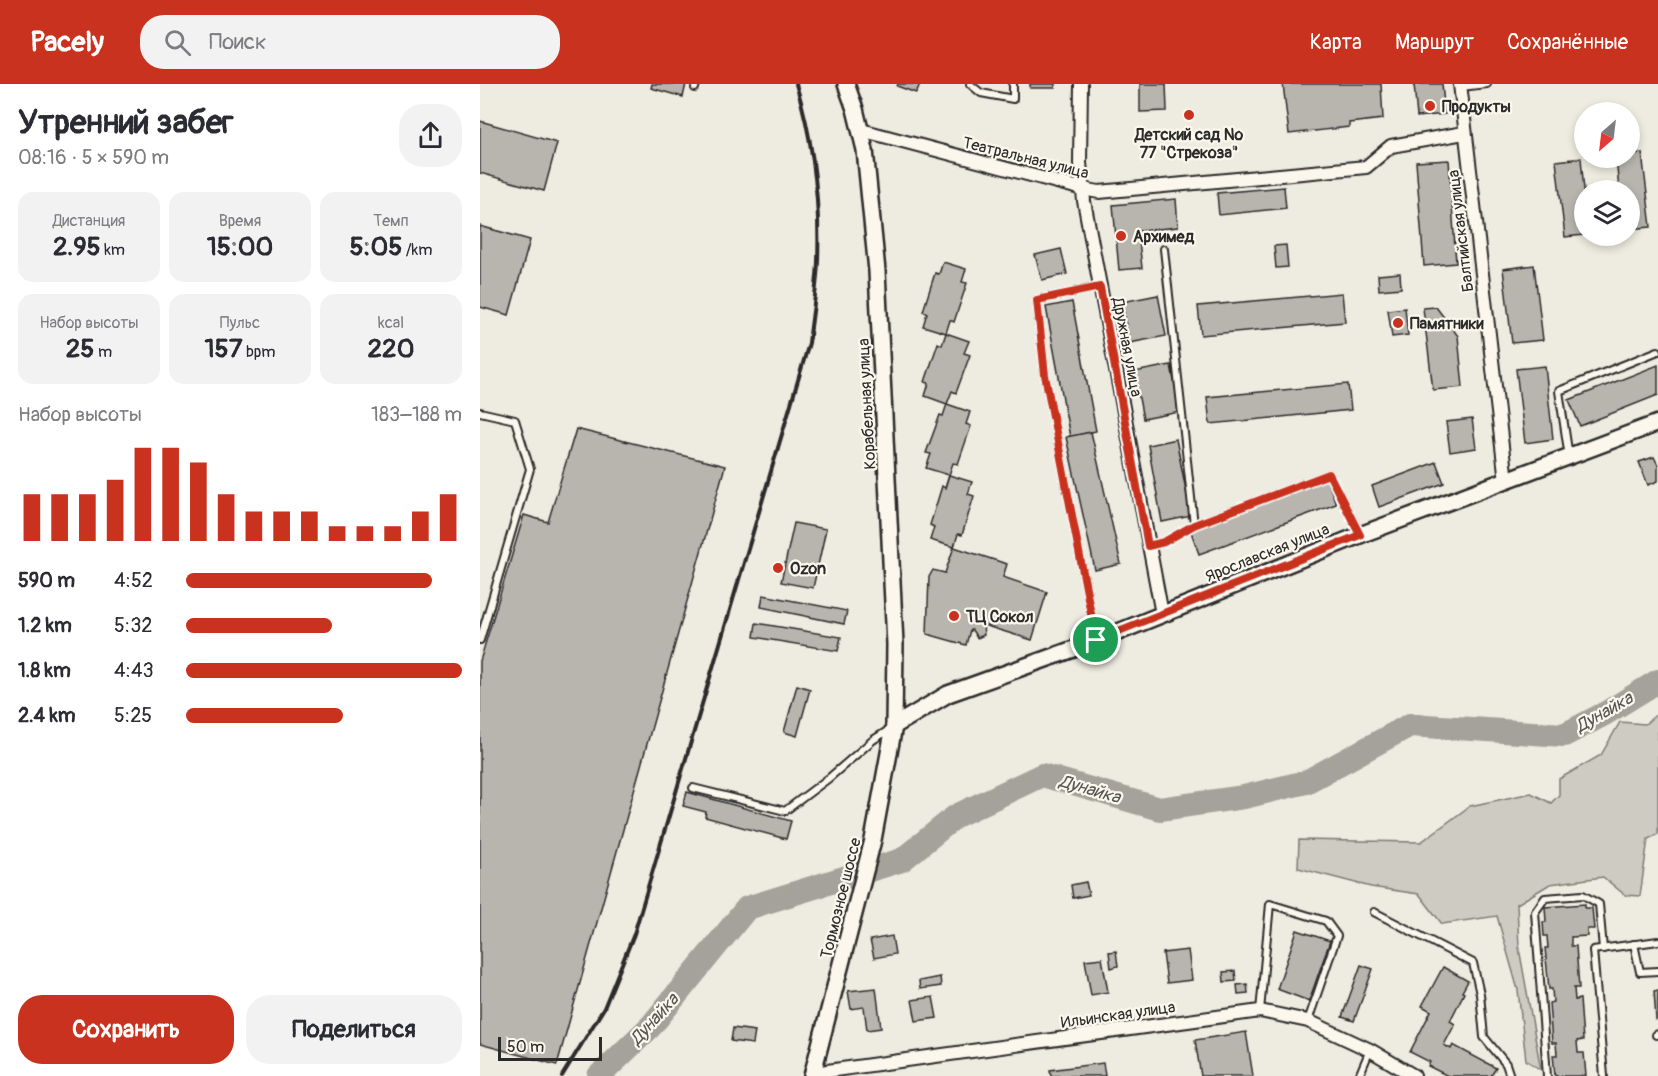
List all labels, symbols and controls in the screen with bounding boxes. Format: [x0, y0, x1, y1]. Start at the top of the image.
search box [140, 15, 560, 69]
text: Pacely [30, 25, 104, 60]
icon: search [161, 26, 194, 59]
text: Поиск [209, 28, 266, 56]
text: Карта [1310, 29, 1362, 56]
text: Маршрут [1395, 29, 1474, 56]
text: Сохранённые [1507, 29, 1628, 56]
place label: Продукты [1442, 97, 1511, 117]
marker: Продукты [1423, 99, 1437, 113]
text: Утренний забег [18, 102, 234, 143]
north arrow [1574, 102, 1640, 168]
map controls [1574, 102, 1640, 246]
button: share [399, 104, 462, 167]
marker: Детский сад № 77 "Стрекоза" [1182, 108, 1196, 122]
place label: Детский сад № 77 "Стрекоза" [1134, 125, 1244, 163]
street label: Театральная улица [961, 133, 1091, 183]
text: 08:16 · 5 × 590 m [18, 145, 169, 170]
street label: Балтийская улица [1444, 169, 1478, 293]
button: layers [1574, 180, 1640, 246]
text: Дистанция [53, 211, 125, 231]
text: Время [219, 211, 261, 231]
text: Темп [373, 211, 409, 231]
place label: Архимед [1133, 227, 1194, 247]
marker: Архимед [1114, 229, 1128, 243]
text: 2.95 [53, 231, 101, 263]
text: 15:00 [207, 231, 273, 263]
text: 5:05 [350, 231, 402, 263]
text: km [101, 240, 125, 260]
text: /km [402, 240, 433, 260]
street label: Дружная улица [1107, 295, 1146, 398]
text: Набор высоты [39, 313, 139, 333]
text: Пульс [220, 313, 260, 333]
text: kcal [378, 313, 404, 333]
place label: Памятники [1410, 314, 1484, 334]
marker: Памятники [1391, 316, 1405, 330]
text: 25 [66, 333, 94, 365]
text: 157 [204, 333, 242, 365]
text: 220 [368, 333, 414, 365]
street label: Корабельная улица [854, 338, 880, 470]
text: m [94, 342, 112, 362]
text: bpm [242, 342, 276, 362]
text: Набор высоты [18, 402, 142, 427]
text: 183–188 m [371, 402, 462, 427]
street label: Ярославская улица [1202, 519, 1332, 587]
place label: Ozon [790, 559, 826, 579]
marker: Ozon [771, 561, 785, 575]
text: 590 m [18, 568, 75, 593]
text: 4:52 [114, 568, 153, 593]
place label: ТЦ Сокол [965, 607, 1033, 627]
marker: ТЦ Сокол [947, 609, 961, 623]
text: 1.2 km [18, 613, 72, 638]
text: 5:32 [114, 613, 153, 638]
pin [1070, 614, 1121, 665]
icon: arrive [1079, 623, 1112, 656]
text: 1.8 km [18, 658, 71, 683]
text: 4:43 [114, 658, 154, 683]
water label: Дунайка [1571, 686, 1638, 738]
text: 2.4 km [18, 703, 76, 728]
text: 5:25 [114, 703, 152, 728]
water label: Дунайка [1056, 770, 1124, 810]
street label: Тормозное шоссе [816, 836, 866, 961]
water label: Дунайка [624, 987, 685, 1051]
button: Сохранить [18, 995, 234, 1064]
button: Поделиться [246, 995, 462, 1064]
street label: Ильинская улица [1060, 997, 1177, 1033]
scale bar [498, 1034, 602, 1062]
text: 50 m [507, 1037, 544, 1057]

